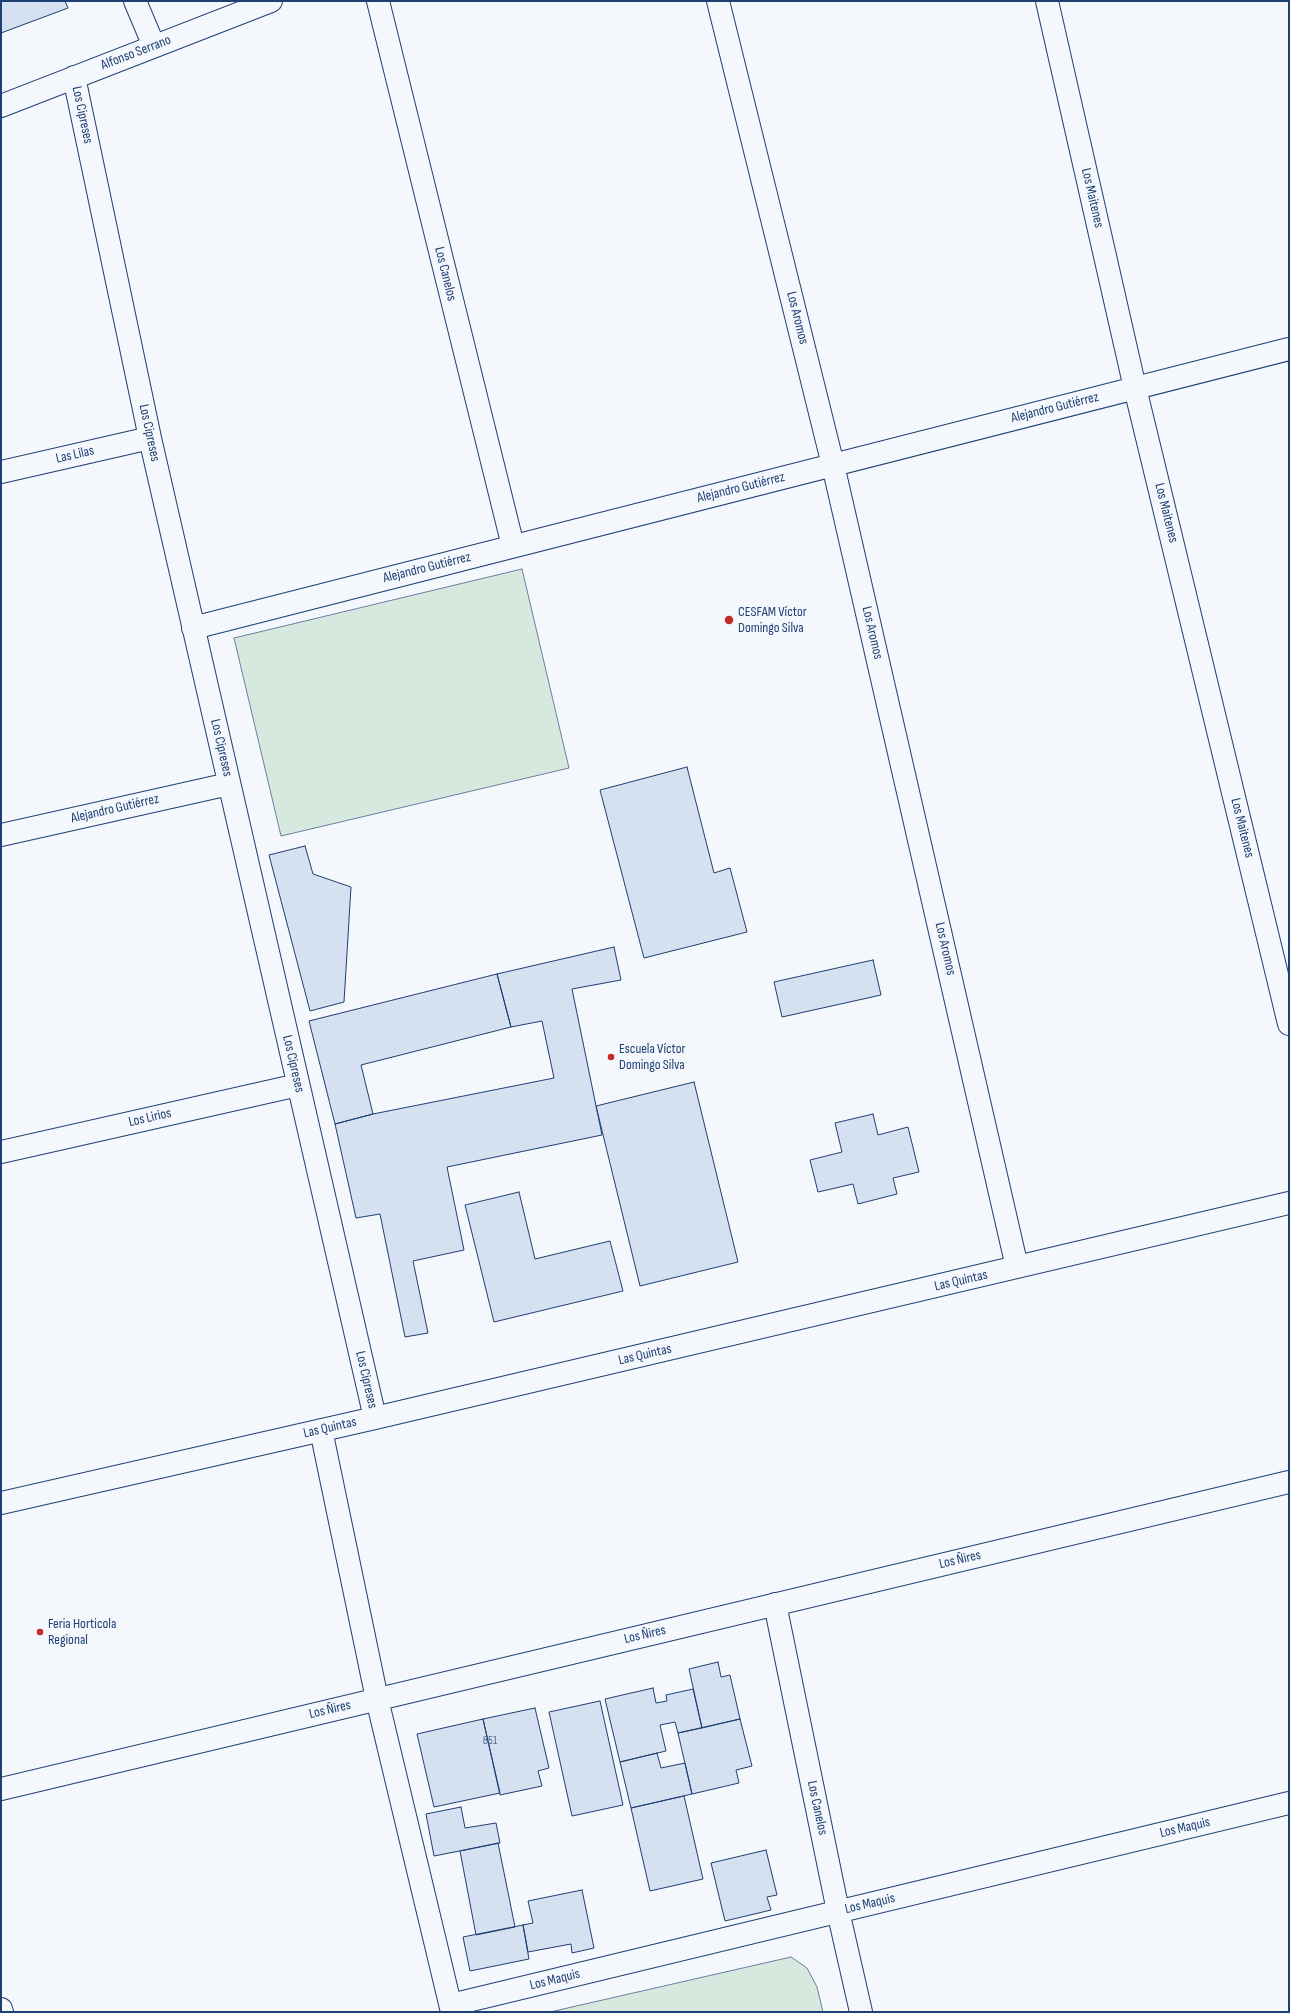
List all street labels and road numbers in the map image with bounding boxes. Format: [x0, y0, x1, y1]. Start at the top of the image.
street label: Alfonso Serrano [98, 32, 174, 74]
street label: Los Cipreses [68, 85, 96, 145]
street label: Los Maitenes [1077, 166, 1107, 230]
street label: Los Canelos [430, 245, 460, 303]
street label: Los Aromos [782, 290, 812, 346]
street label: Alejandro Gutiérrez [1009, 389, 1101, 427]
street label: Los Cipreses [135, 403, 163, 463]
street label: Las Lilas [54, 442, 96, 468]
street label: Alejandro Gutiérrez [695, 469, 787, 507]
street label: Los Maitenes [1150, 481, 1182, 545]
street label: Alejandro Gutiérrez [381, 549, 473, 587]
street label: Los Aromos [858, 605, 886, 661]
street label: Los Cipreses [206, 718, 236, 778]
street label: Alejandro Gutiérrez [69, 791, 161, 827]
street label: Los Maitenes [1226, 796, 1258, 860]
street label: Los Aromos [931, 921, 959, 977]
street label: Los Cipreses [278, 1034, 308, 1094]
street label: Los Lirios [127, 1105, 173, 1131]
street label: Las Quintas [933, 1267, 989, 1295]
street label: Las Quintas [617, 1341, 673, 1369]
street label: Los Cipreses [351, 1350, 381, 1410]
street label: Las Quintas [302, 1414, 358, 1442]
street label: Los Ñires [938, 1547, 982, 1573]
street label: Los Ñires [623, 1622, 667, 1648]
street label: Los Ñires [308, 1697, 352, 1723]
street label: Los Canelos [803, 1779, 831, 1837]
street label: Los Maquis [1158, 1814, 1212, 1842]
street label: Los Maquis [843, 1890, 897, 1918]
street label: Los Maquis [528, 1966, 582, 1994]

